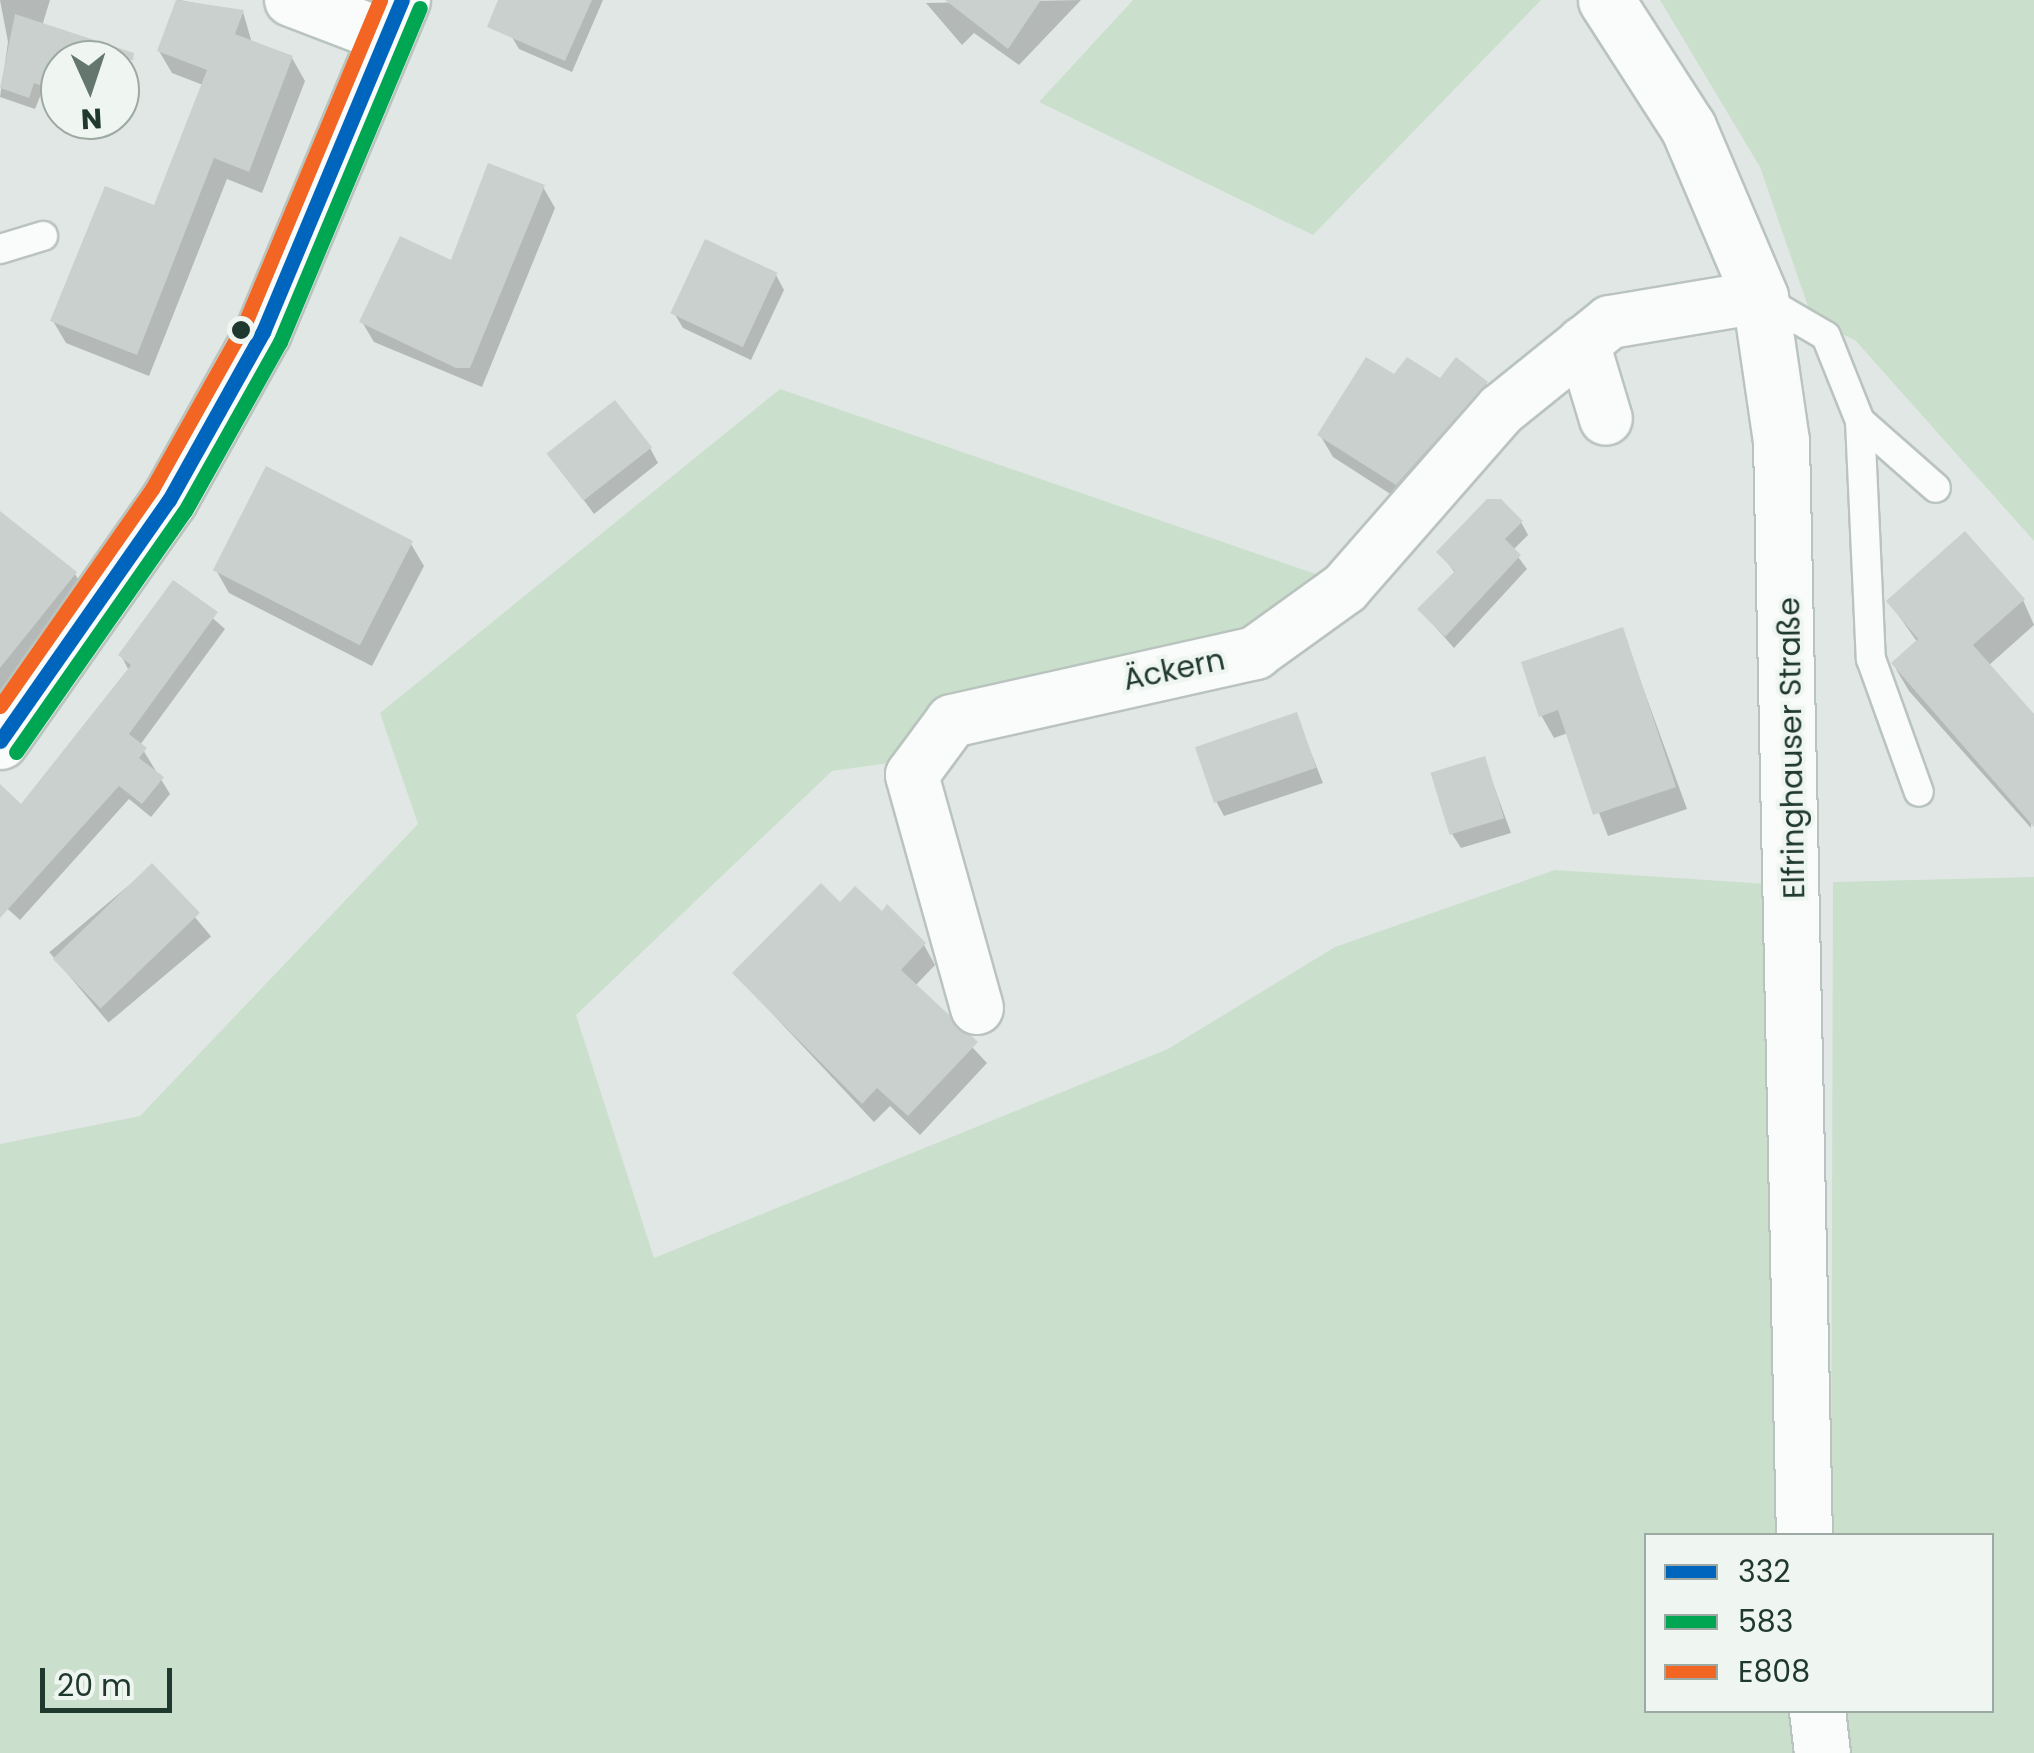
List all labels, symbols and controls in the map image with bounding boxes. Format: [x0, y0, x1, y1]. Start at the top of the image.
north arrow [40, 40, 140, 140]
text: N [80, 98, 103, 138]
unlabelled marker [231, 320, 251, 340]
street label: Elfringhauser Straße [1771, 597, 1813, 899]
street label: Äckern [1120, 642, 1228, 698]
legend [1644, 1533, 1994, 1713]
text: 332 [1738, 1550, 1791, 1593]
text: 583 [1738, 1600, 1793, 1643]
scale bar [45, 1648, 178, 1710]
text: E808 [1738, 1650, 1810, 1693]
text: 20 m [57, 1664, 132, 1707]

